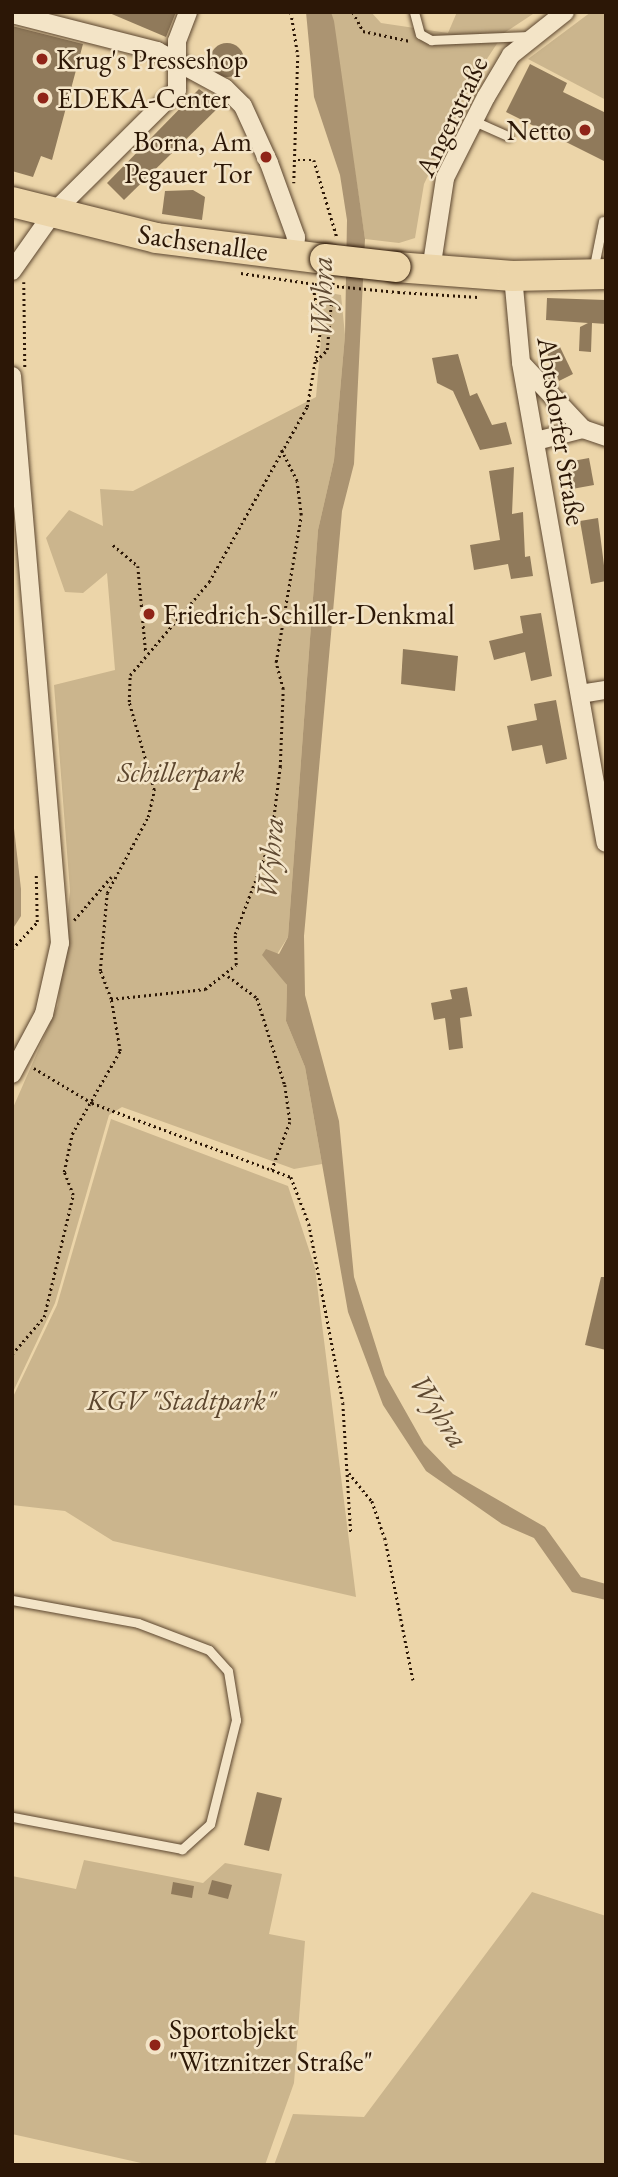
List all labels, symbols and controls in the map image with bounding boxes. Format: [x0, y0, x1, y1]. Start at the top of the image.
place label: Krug's Presseshop [56, 42, 248, 76]
street label: Angerstraße [407, 50, 495, 182]
marker: Krug's Presseshop [34, 51, 50, 67]
place label: EDEKA-Center [57, 81, 230, 115]
marker: EDEKA-Center [35, 90, 51, 106]
place label: Netto [506, 113, 571, 147]
marker: Netto [577, 122, 593, 138]
place label: Borna, Am Pegauer Tor [124, 124, 252, 190]
marker: Borna, Am Pegauer Tor [258, 149, 274, 165]
street label: Sachsenallee [136, 216, 270, 268]
water label: Wyhra [304, 256, 340, 338]
street label: Abtsdorfer Straße [531, 334, 593, 528]
place label: Friedrich-Schiller-Denkmal [163, 597, 455, 631]
marker: Friedrich-Schiller-Denkmal [141, 606, 157, 622]
park label: Schillerpark [117, 755, 245, 789]
water label: Wyhra [248, 816, 292, 900]
water label: Wyhra [402, 1367, 476, 1455]
park label: KGV "Stadtpark" [87, 1383, 275, 1417]
place label: Sportobjekt "Witznitzer Straße" [169, 2012, 373, 2078]
marker: Sportobjekt "Witznitzer Straße" [147, 2037, 163, 2053]

